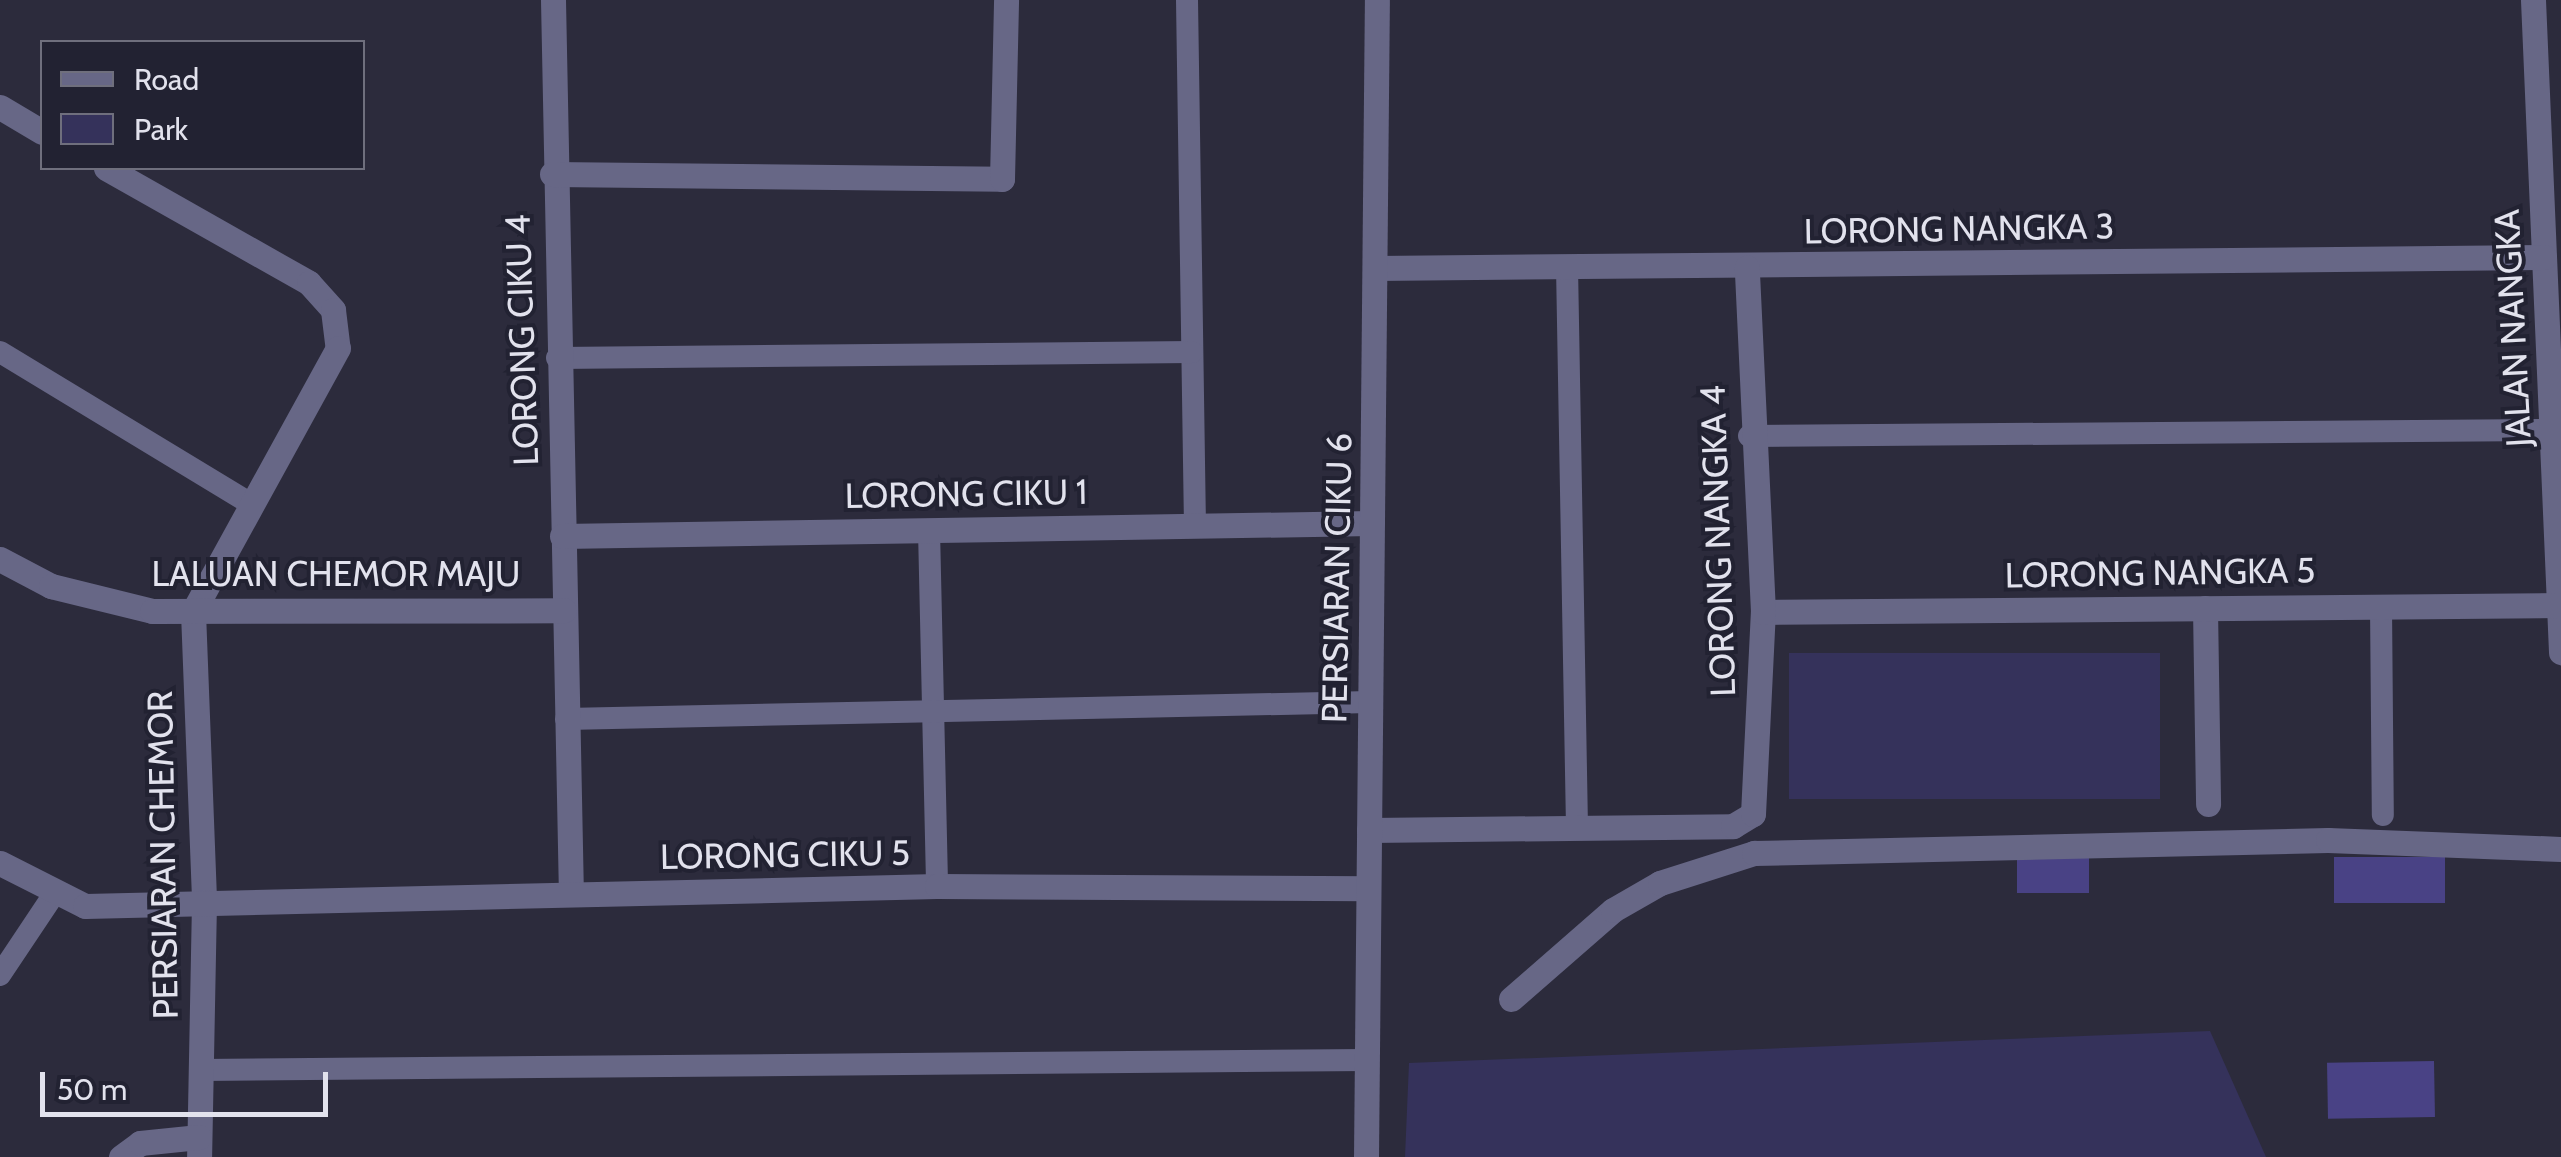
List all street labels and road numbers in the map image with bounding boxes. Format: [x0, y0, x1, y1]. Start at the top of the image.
street label: LORONG NANGKA 3 [1804, 205, 2114, 253]
street label: JALAN NANGKA [2486, 208, 2540, 448]
street label: LORONG CIKU 4 [497, 214, 547, 466]
street label: LORONG NANGKA 4 [1692, 385, 1744, 697]
street label: PERSIARAN CIKU 6 [1313, 433, 1361, 723]
street label: LORONG CIKU 1 [844, 471, 1088, 517]
street label: LORONG NANGKA 5 [2005, 549, 2315, 597]
street label: LALUAN CHEMOR MAJU [152, 553, 520, 595]
street label: PERSIARAN CHEMOR [139, 690, 187, 1020]
street label: LORONG CIKU 5 [660, 832, 910, 878]

